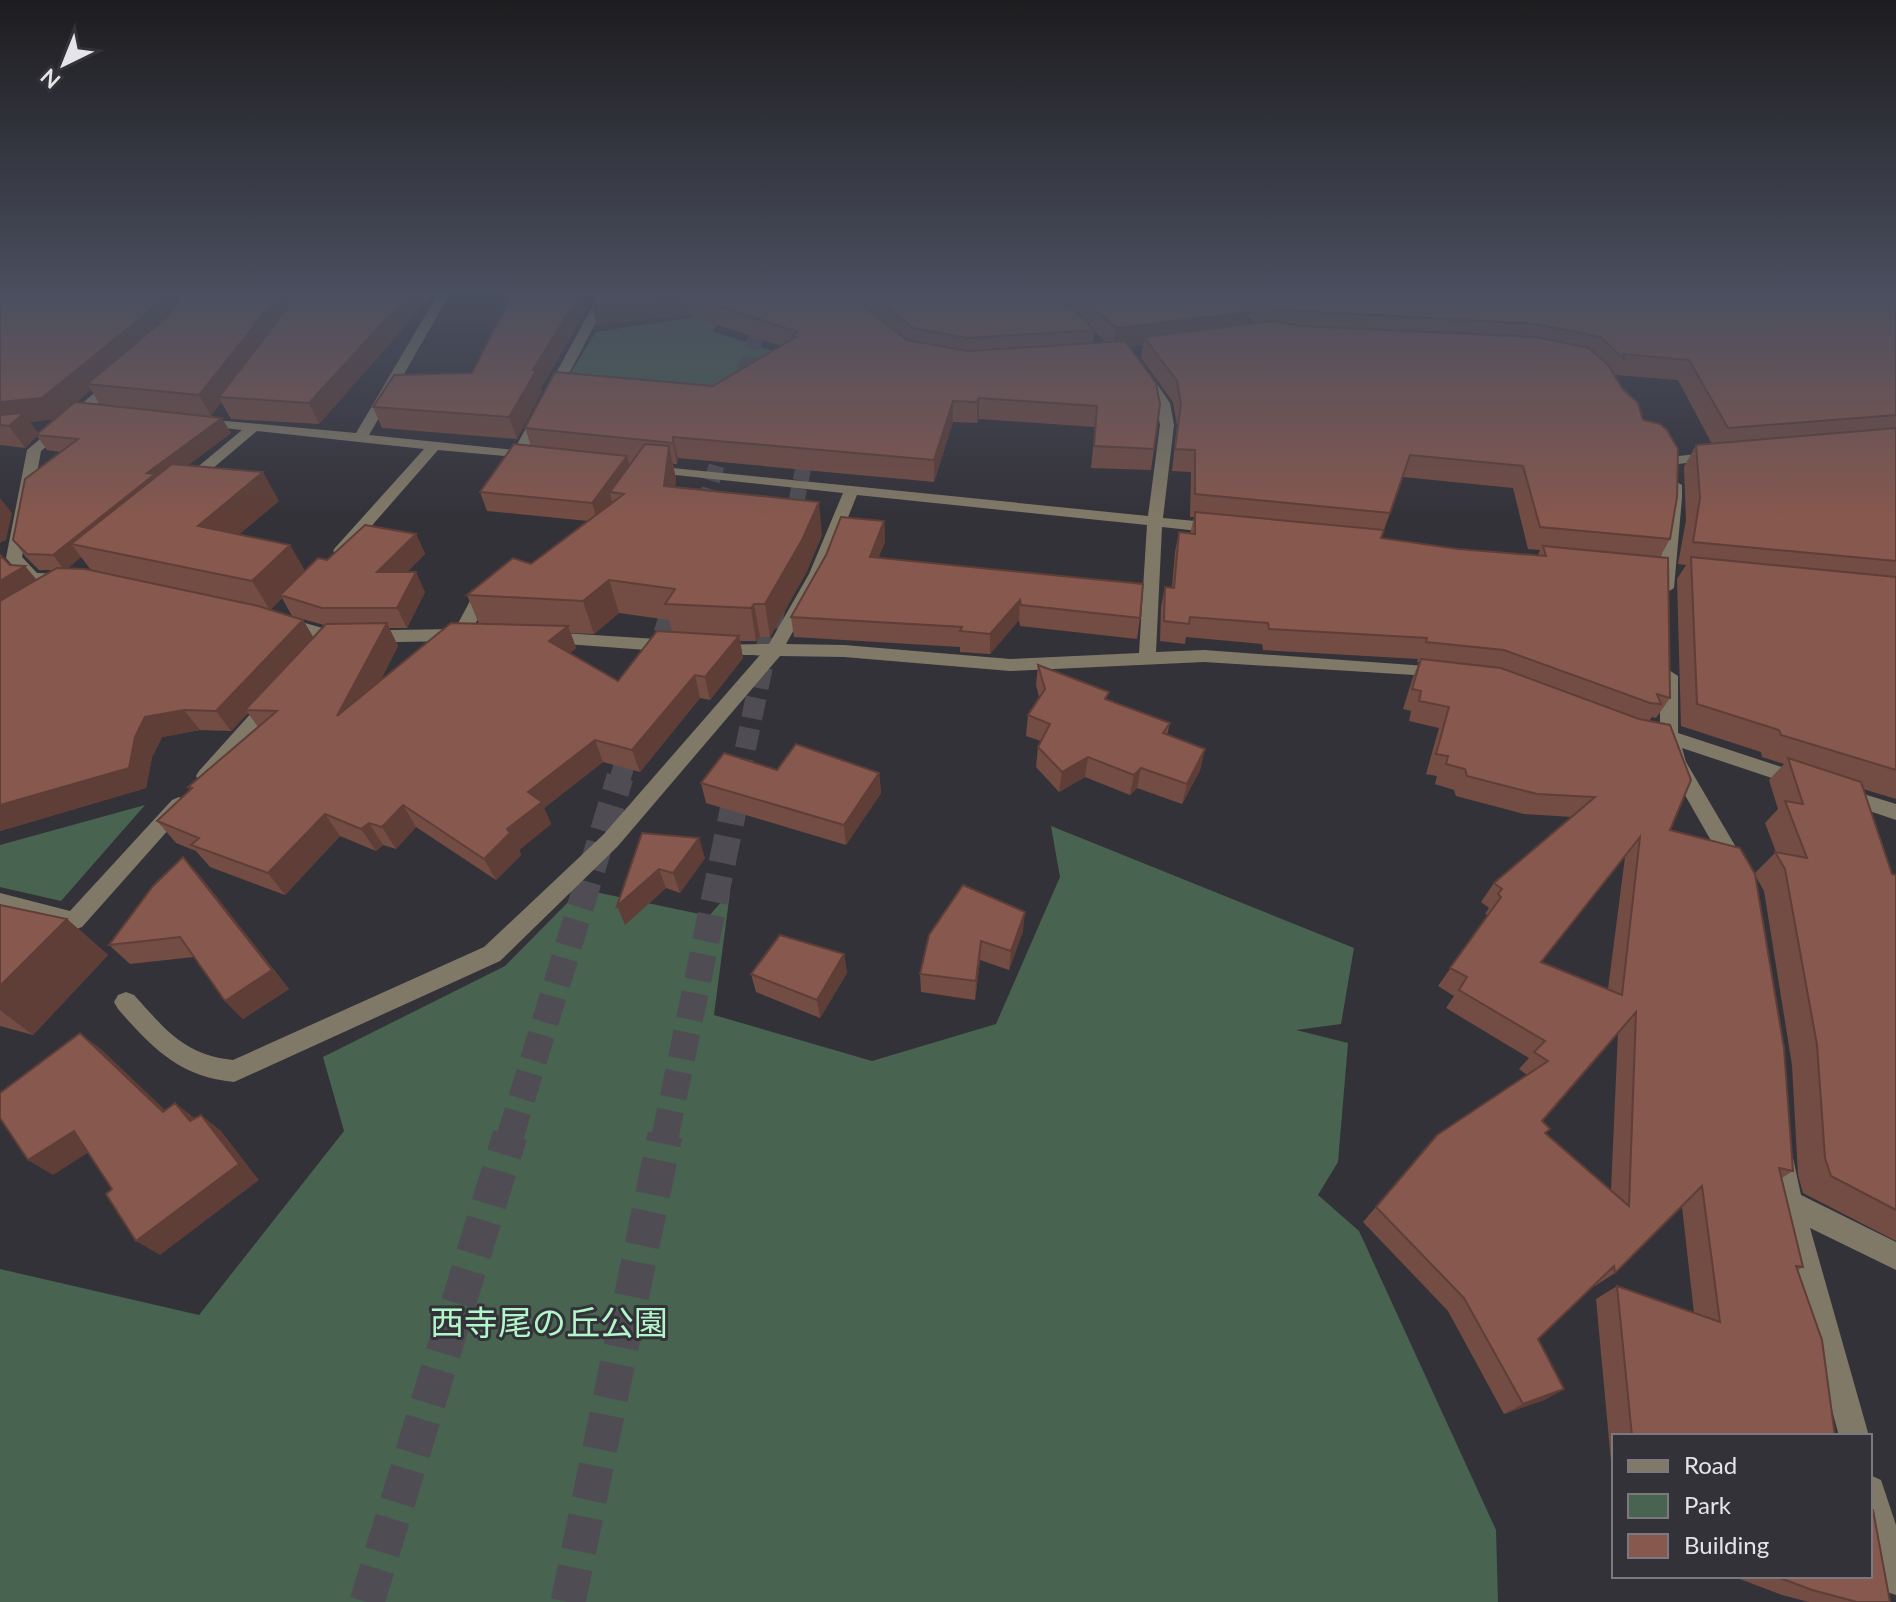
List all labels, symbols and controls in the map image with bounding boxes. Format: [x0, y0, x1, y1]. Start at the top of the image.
north arrow [24, 24, 104, 104]
text: N [35, 63, 65, 95]
park label: 西寺尾の丘公園 [430, 1301, 668, 1342]
legend [1612, 1434, 1872, 1578]
text: Road [1684, 1450, 1737, 1479]
text: Park [1684, 1490, 1732, 1519]
text: Building [1684, 1530, 1769, 1559]

